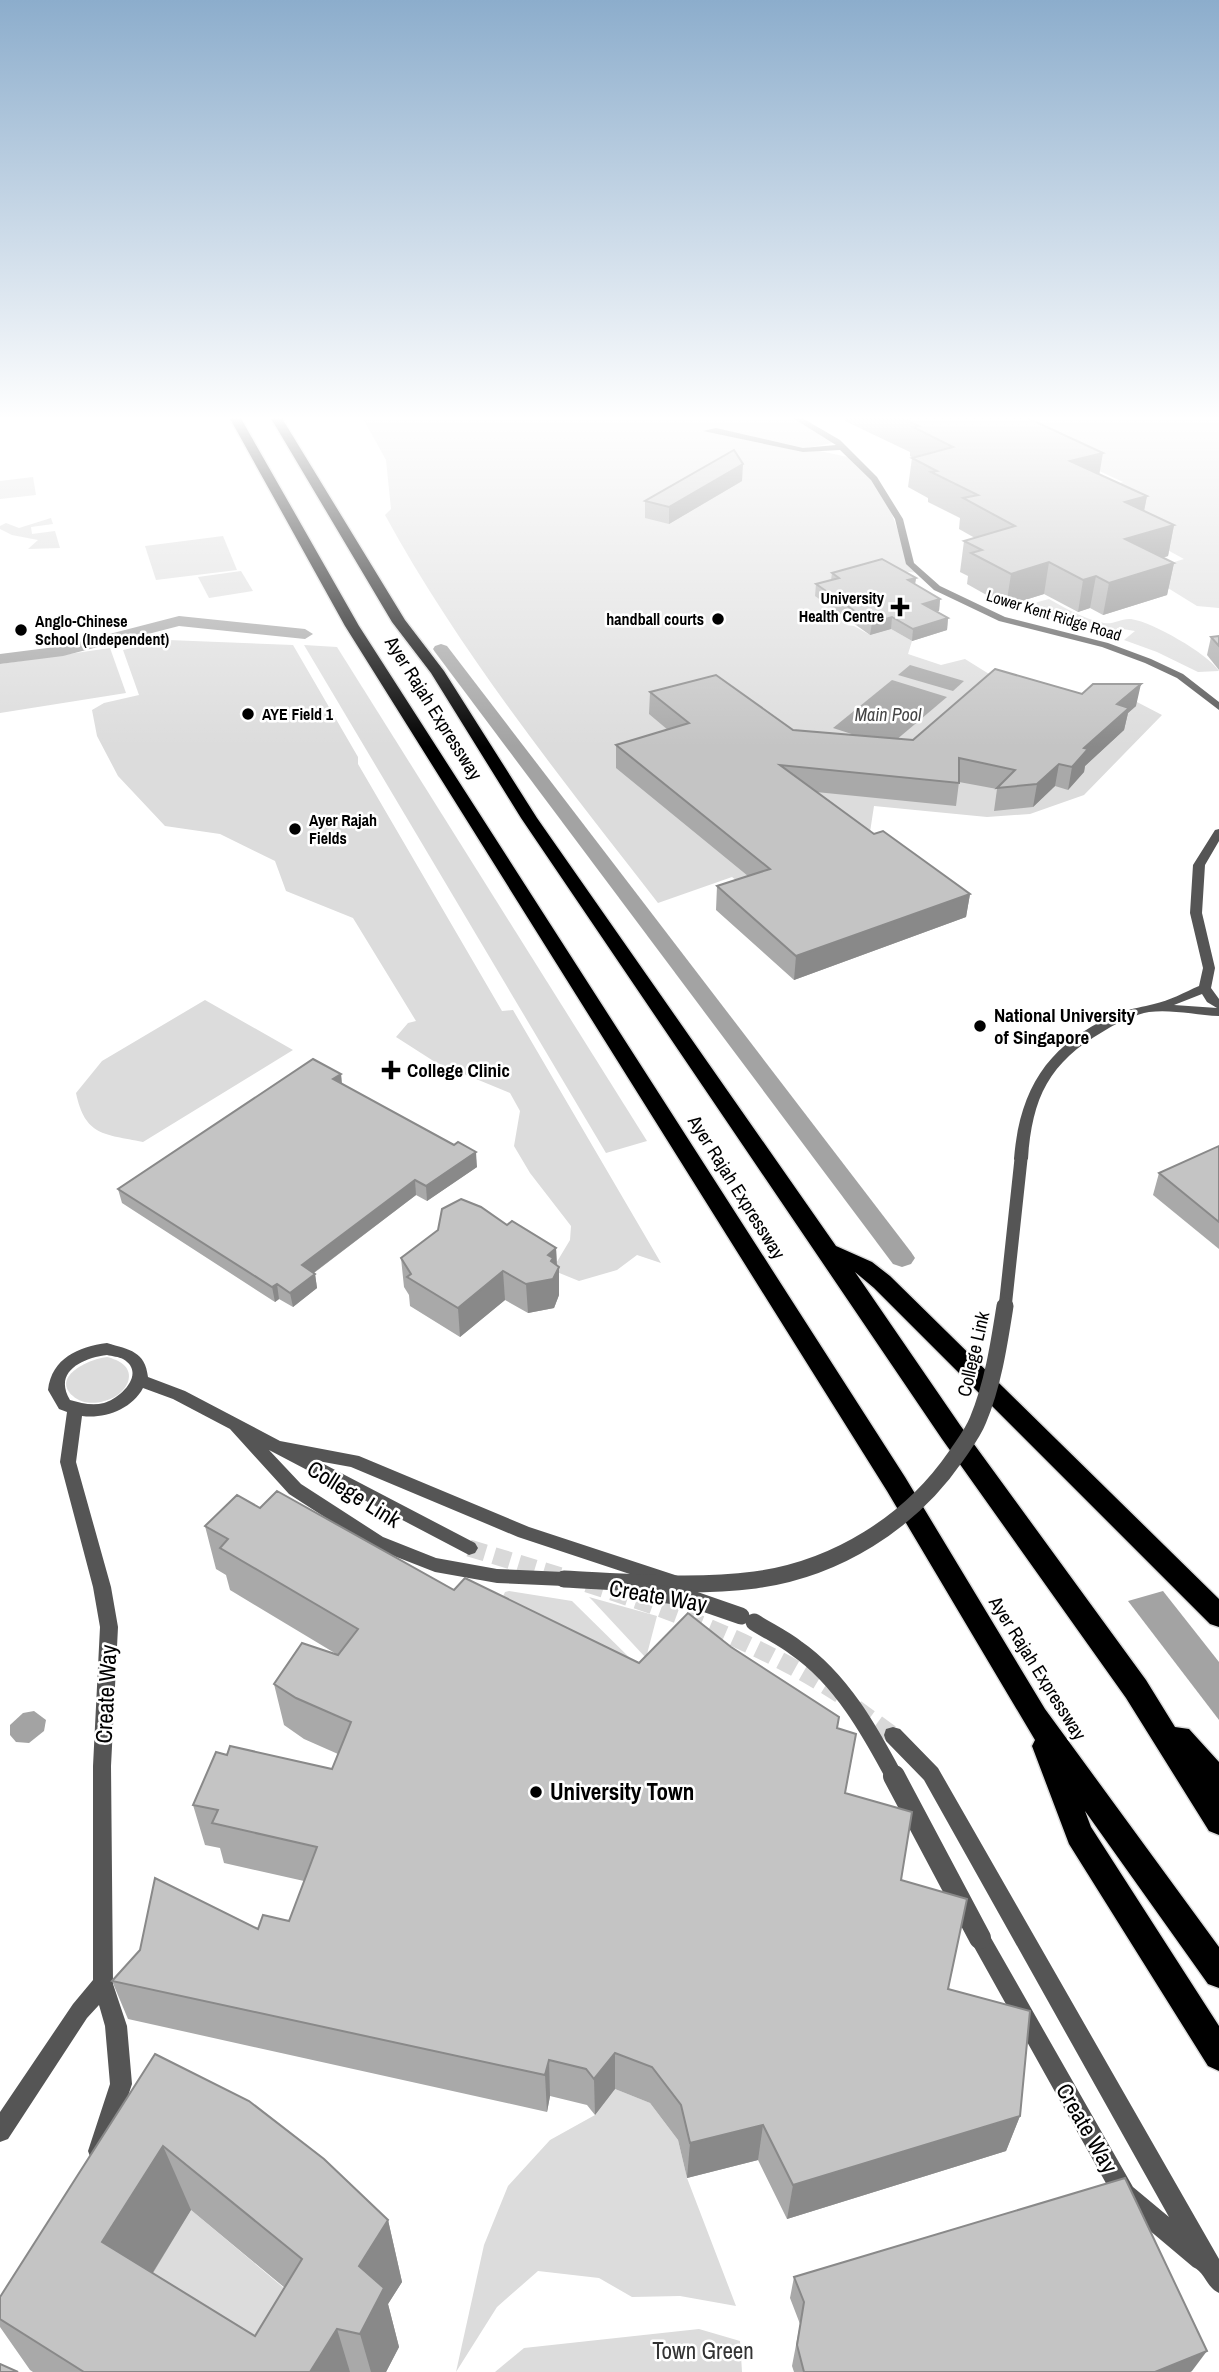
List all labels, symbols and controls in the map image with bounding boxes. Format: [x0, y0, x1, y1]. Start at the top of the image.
street label: Lower Kent Ridge Road [984, 584, 1124, 646]
place label: University Health Centre [799, 587, 885, 627]
marker: University Health Centre [890, 597, 910, 617]
place label: handball courts [606, 608, 704, 630]
place label: Anglo-Chinese School (Independent) [35, 610, 169, 650]
marker: handball courts [710, 611, 726, 627]
marker: Anglo-Chinese School (Independent) [13, 622, 29, 638]
street label: Ayer Rajah Expressway [379, 630, 489, 785]
water label: Main Pool [855, 702, 922, 727]
place label: AYE Field 1 [262, 703, 334, 725]
marker: AYE Field 1 [240, 706, 256, 722]
place label: Ayer Rajah Fields [309, 809, 377, 849]
marker: Ayer Rajah Fields [287, 821, 303, 837]
place label: National University of Singapore [994, 1002, 1135, 1050]
marker: National University of Singapore [972, 1018, 988, 1034]
place label: College Clinic [407, 1057, 510, 1083]
marker: College Clinic [381, 1060, 401, 1080]
street label: Ayer Rajah Expressway [682, 1109, 792, 1264]
street label: College Link [951, 1309, 995, 1399]
street label: College Link [302, 1453, 407, 1535]
street label: Create Way [607, 1572, 710, 1619]
street label: Ayer Rajah Expressway [983, 1590, 1093, 1745]
street label: Create Way [87, 1643, 124, 1744]
place label: University Town [550, 1776, 694, 1807]
marker: University Town [528, 1784, 544, 1800]
street label: Create Way [1049, 2077, 1126, 2179]
park label: Town Green [652, 2335, 754, 2366]

